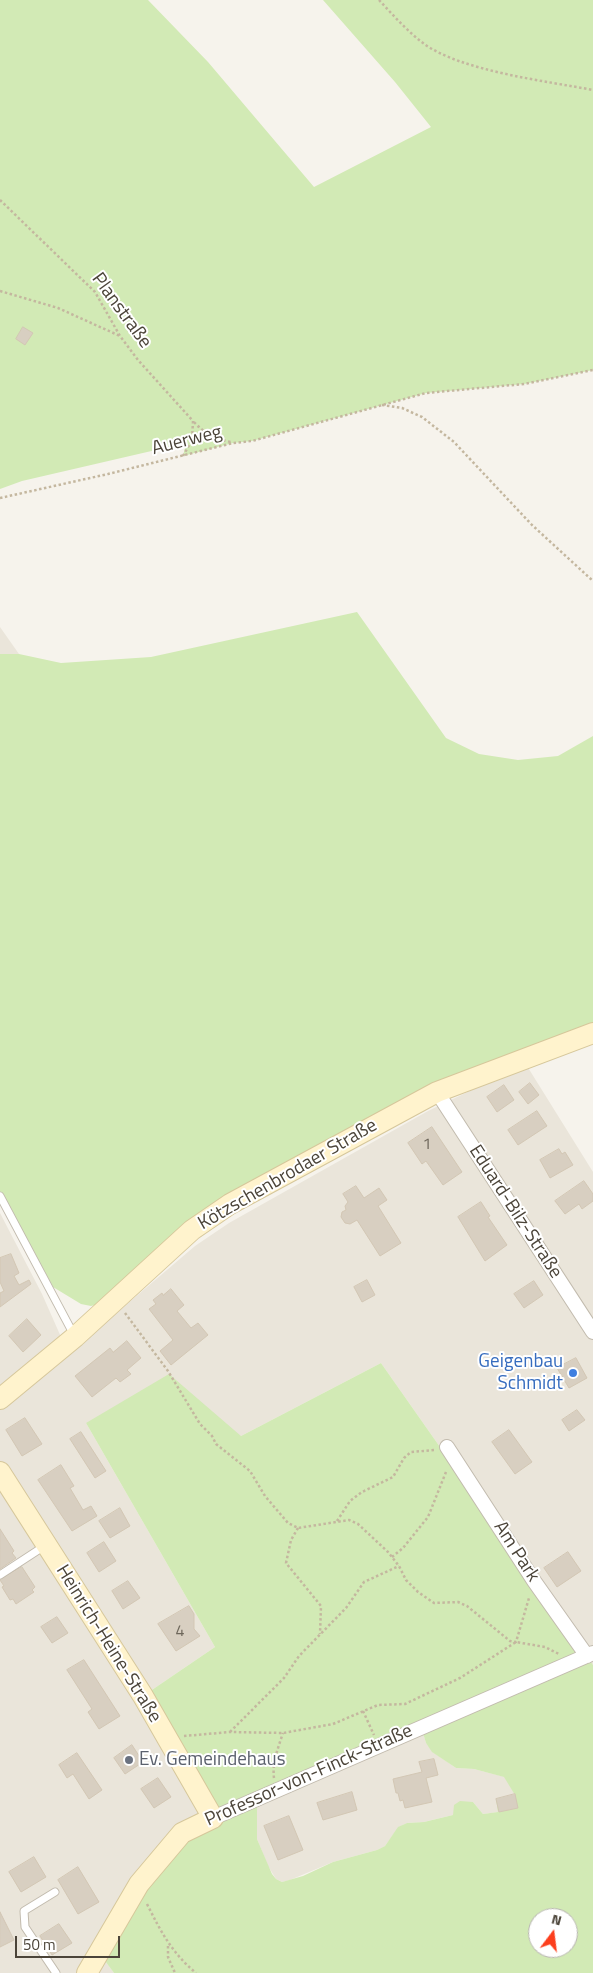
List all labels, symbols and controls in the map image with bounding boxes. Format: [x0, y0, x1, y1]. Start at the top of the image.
street label: Planstraße [86, 269, 156, 353]
street label: Auerweg [150, 421, 224, 461]
street label: Kötzschenbrodaer Straße [195, 1114, 381, 1236]
house number: 1 [423, 1135, 431, 1155]
street label: Eduard-Bilz-Straße [463, 1141, 567, 1283]
place label: Geigenbau Schmidt [478, 1351, 563, 1395]
marker: Geigenbau Schmidt [567, 1367, 579, 1379]
street label: Am Park [488, 1517, 544, 1587]
street label: Heinrich-Heine-Straße [50, 1561, 166, 1727]
house number: 4 [176, 1622, 184, 1642]
street label: Professor-von-Finck-Straße [202, 1720, 416, 1832]
place label: Ev. Gemeindehaus [139, 1749, 285, 1771]
marker: Ev. Gemeindehaus [123, 1754, 135, 1766]
north arrow [528, 1908, 578, 1958]
text: N [549, 1908, 564, 1930]
scale bar [18, 1926, 122, 1958]
text: 50 m [23, 1933, 56, 1956]

